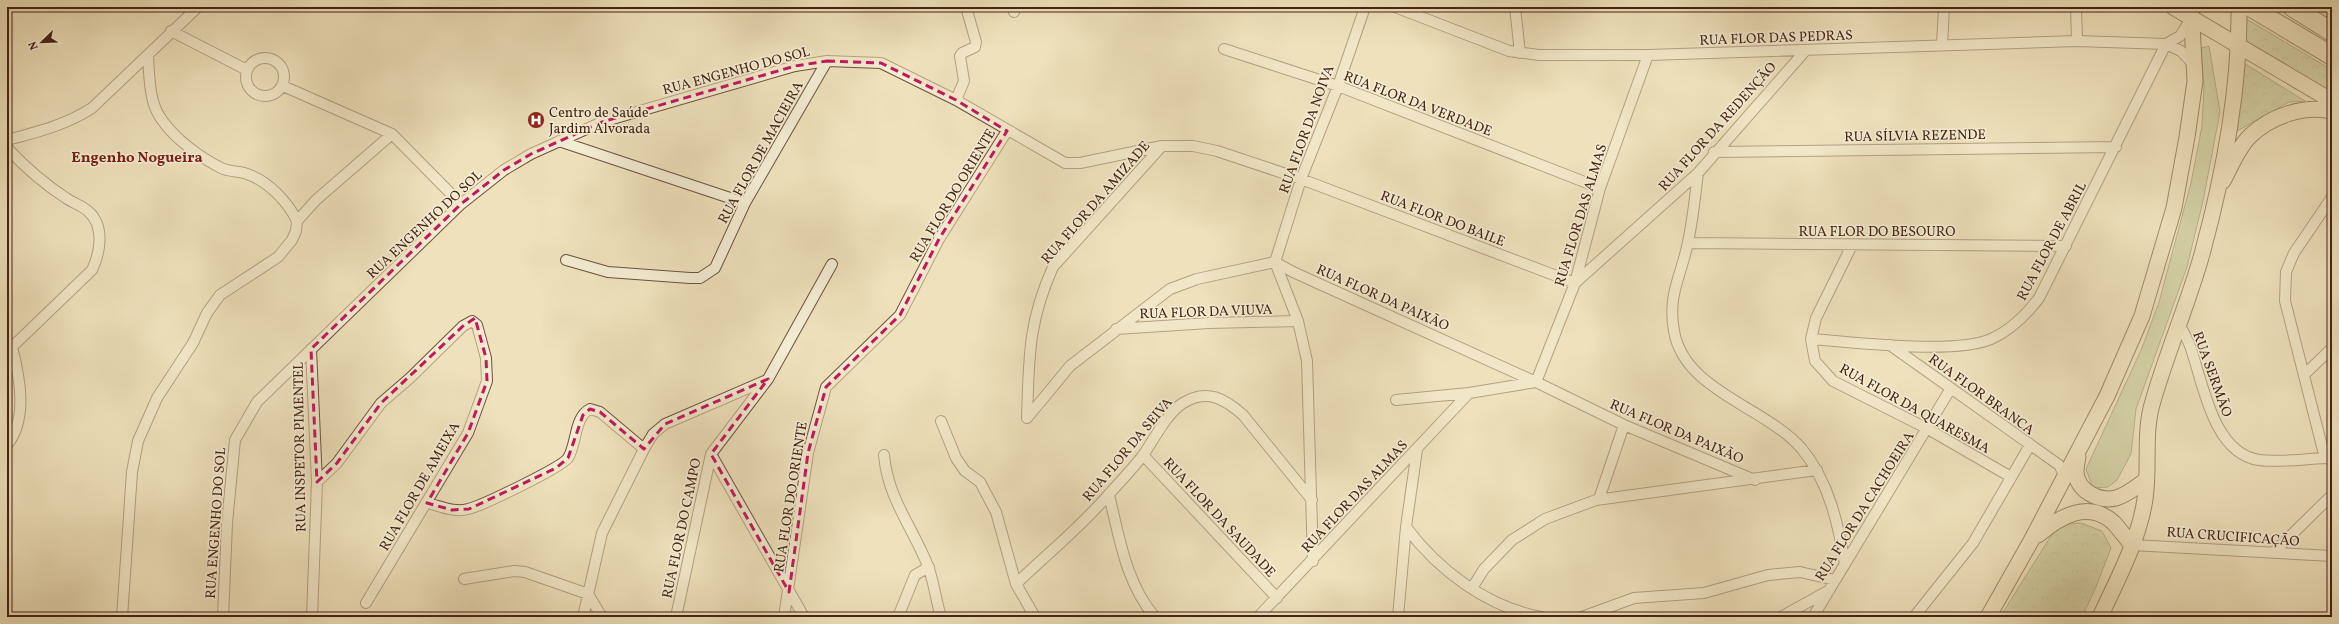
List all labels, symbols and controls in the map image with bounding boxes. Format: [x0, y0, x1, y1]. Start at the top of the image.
north arrow [22, 22, 62, 62]
street label: RUA FLOR DAS PEDRAS [1699, 26, 1853, 51]
text: N [26, 39, 43, 52]
street label: RUA ENGENHO DO SOL [661, 43, 812, 100]
street label: RUA FLOR DA REDENÇÃO [1655, 58, 1781, 196]
street label: RUA FLOR DA NOIVA [1275, 63, 1340, 196]
street label: RUA FLOR DA VERDADE [1340, 67, 1494, 142]
street label: RUA FLOR DE MACIEIRA [714, 78, 809, 227]
place label: Centro de Saúde Jardim Alvorada [549, 104, 650, 139]
hospital icon: Centro de Saúde Jardim Alvorada [526, 110, 546, 130]
street label: RUA FLOR DO ORIENTE [906, 126, 1001, 266]
street label: RUA SÍLVIA REZENDE [1844, 126, 1986, 147]
street label: RUA FLOR DA AMIZADE [1037, 137, 1155, 269]
street label: RUA FLOR DAS ALMAS [1551, 142, 1612, 289]
district label: Engenho Nogueira [71, 148, 203, 169]
street label: RUA ENGENHO DO SOL [363, 166, 487, 284]
street label: RUA FLOR DE ABRIL [2013, 179, 2092, 304]
street label: RUA FLOR DO BAILE [1377, 187, 1508, 252]
street label: RUA FLOR DO BESOURO [1798, 223, 1956, 242]
street label: RUA FLOR DA PAIXÃO [1313, 261, 1452, 336]
street label: RUA FLOR DA VIUVA [1139, 301, 1273, 324]
street label: RUA SERMÃO [2187, 329, 2236, 420]
street label: RUA FLOR BRANCA [1924, 350, 2038, 440]
street label: RUA FLOR DA QUARESMA [1835, 360, 1993, 459]
street label: RUA INSPETOR PIMENTEL [290, 362, 311, 532]
street label: RUA FLOR DA SEIVA [1079, 394, 1178, 506]
street label: RUA FLOR DA PAIXÃO [1607, 396, 1746, 469]
street label: RUA FLOR DE AMEIXA [375, 419, 465, 555]
street label: RUA FLOR DO ORIENTE [770, 420, 813, 574]
street label: RUA FLOR DA CACHOEIRA [1811, 428, 1919, 585]
street label: RUA FLOR DAS ALMAS [1298, 436, 1413, 558]
street label: RUA ENGENHO DO SOL [202, 447, 231, 599]
street label: RUA FLOR DA SAUDADE [1158, 454, 1279, 582]
street label: RUA FLOR DO CAMPO [658, 456, 707, 600]
street label: RUA CRUCIFICAÇÃO [2166, 523, 2300, 552]

